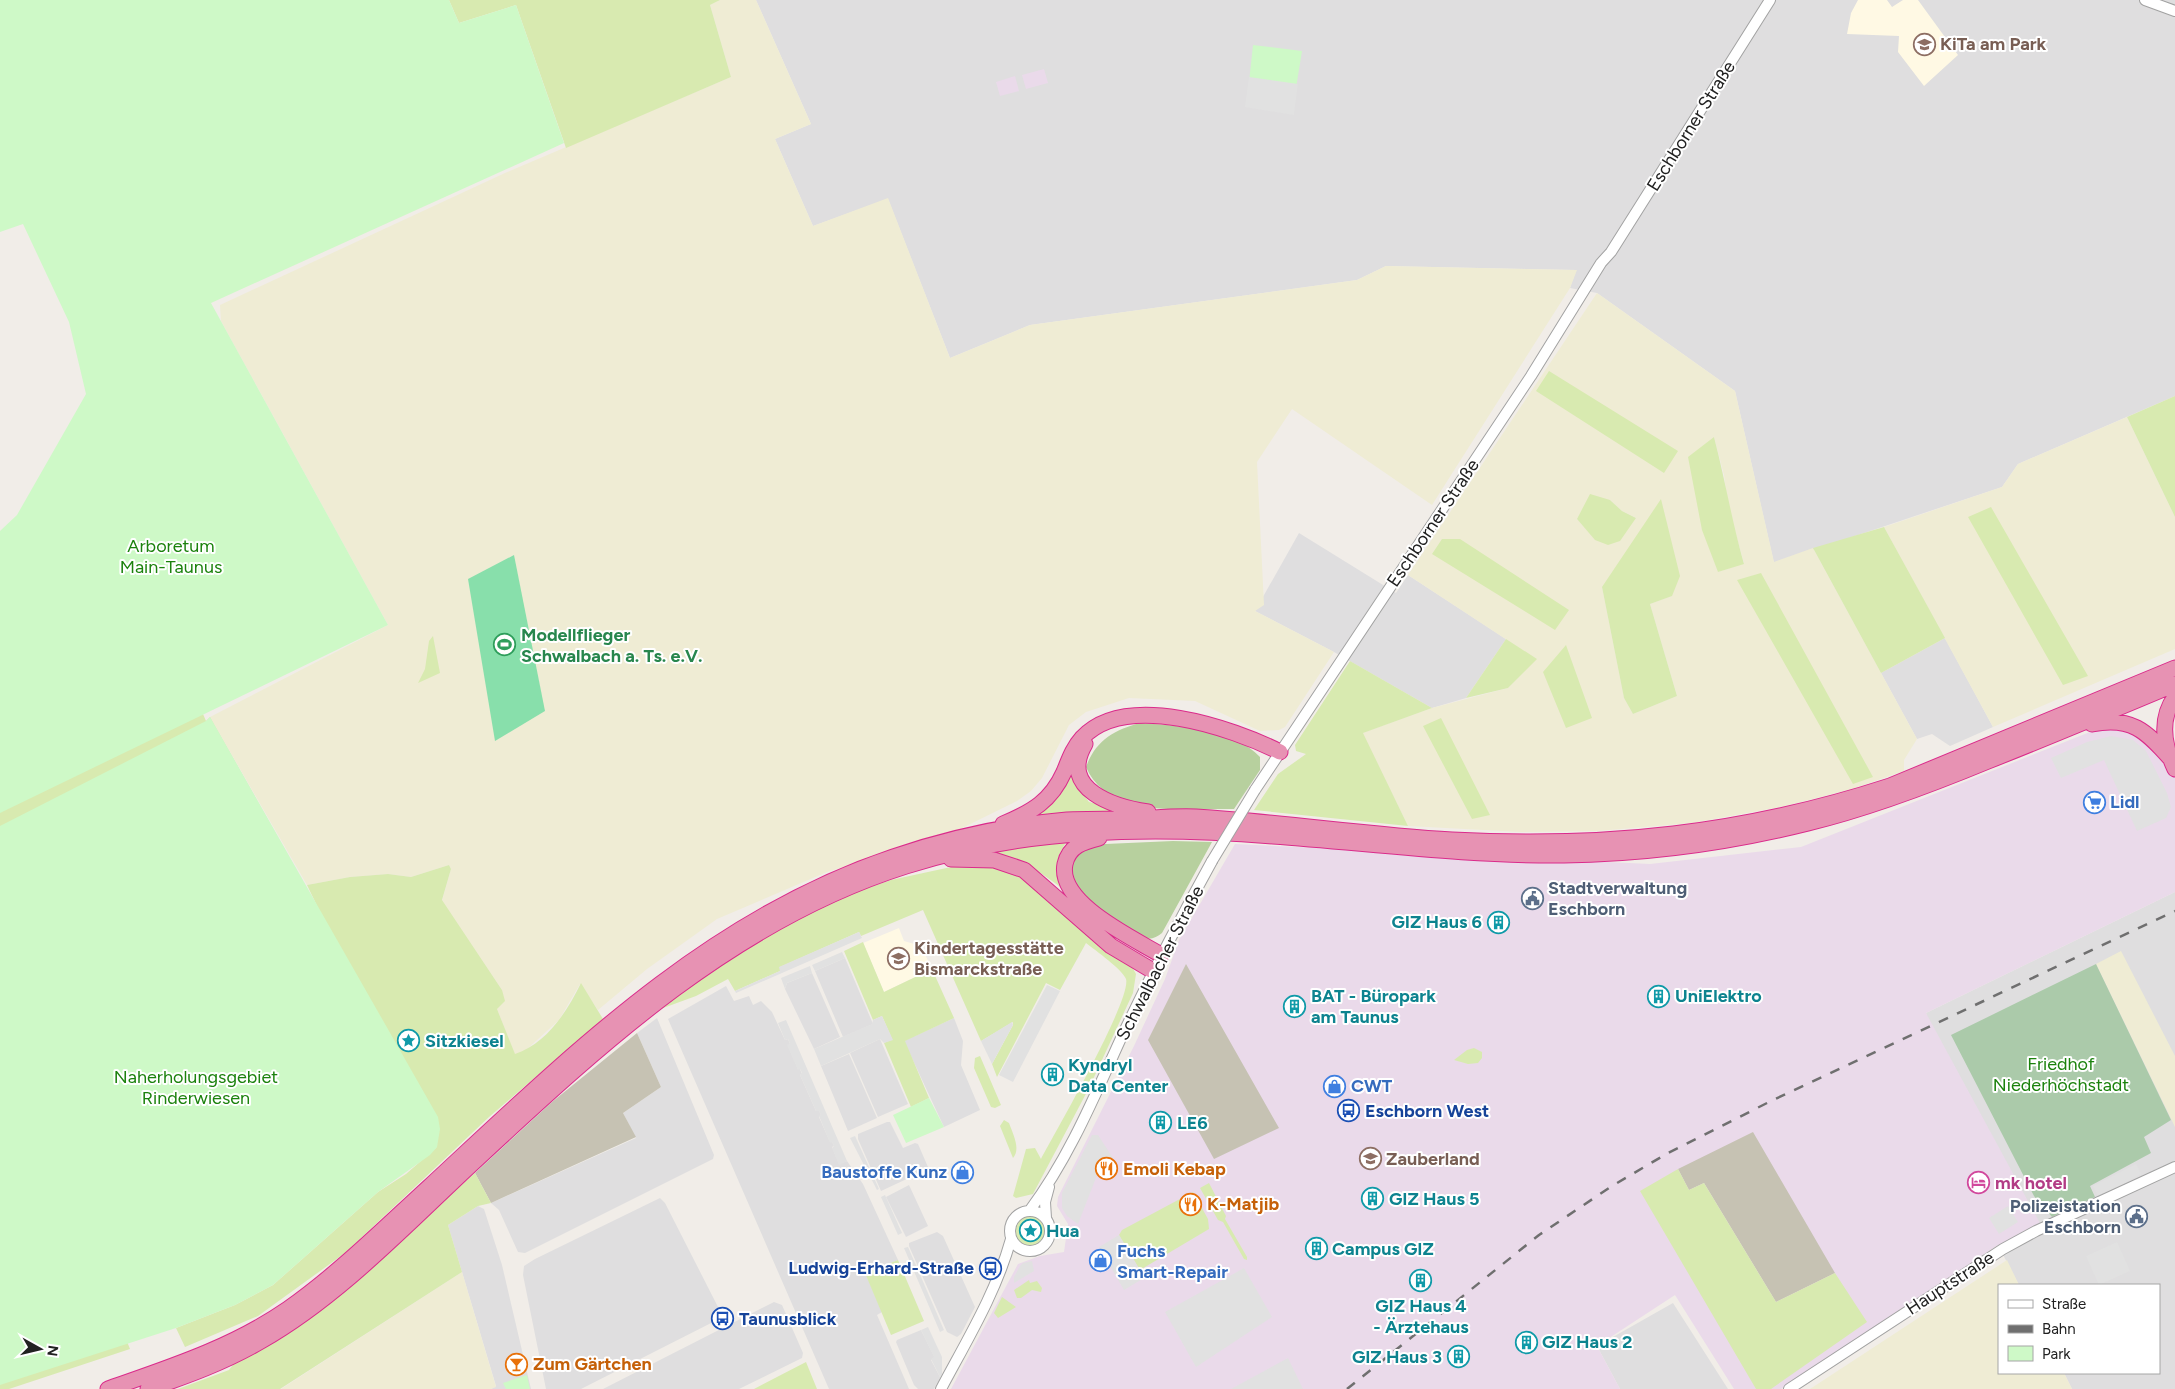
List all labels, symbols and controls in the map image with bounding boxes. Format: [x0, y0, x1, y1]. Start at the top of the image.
school or university icon: KiTa am Park [1912, 32, 1936, 56]
place label: KiTa am Park [1940, 33, 2047, 55]
street label: Eschborner Straße [1642, 57, 1740, 195]
street label: Eschborner Straße [1382, 455, 1484, 591]
park label: Arboretum Main-Taunus [120, 535, 222, 578]
place label: Modellflieger Schwalbach a. Ts. e.V. [521, 624, 702, 667]
sports icon: Modellflieger Schwalbach a. Ts. e.V. [493, 633, 517, 657]
supermarket icon: Lidl [2082, 790, 2106, 814]
place label: Lidl [2110, 791, 2140, 813]
place label: Stadtverwaltung Eschborn [1548, 877, 1687, 920]
street label: Schwalbacher Straße [1111, 882, 1209, 1044]
public building icon: Stadtverwaltung Eschborn [1520, 886, 1544, 910]
building icon: GIZ Haus 6 [1486, 910, 1510, 934]
place label: GIZ Haus 6 [1391, 911, 1482, 933]
place label: Kindertagesstätte Bismarckstraße [914, 937, 1064, 980]
school or university icon: Kindertagesstätte Bismarckstraße [886, 946, 910, 970]
building icon: UniElektro [1647, 984, 1671, 1008]
place label: BAT - Büropark am Taunus [1311, 985, 1436, 1028]
place label: UniElektro [1675, 985, 1762, 1007]
building icon: BAT - Büropark am Taunus [1283, 994, 1307, 1018]
place icon: Sitzkiesel [397, 1029, 421, 1053]
place label: Sitzkiesel [425, 1030, 504, 1052]
park label: Friedhof Niederhöchstadt [1993, 1053, 2129, 1096]
place label: Kyndryl Data Center [1068, 1054, 1168, 1097]
building icon: Kyndryl Data Center [1040, 1063, 1064, 1087]
park label: Naherholungsgebiet Rinderwiesen [114, 1066, 278, 1109]
shop icon: CWT [1323, 1074, 1347, 1098]
place label: CWT [1351, 1075, 1393, 1097]
bus stop icon: Eschborn West [1337, 1099, 1361, 1123]
place label: Eschborn West [1365, 1100, 1489, 1122]
building icon: LE6 [1149, 1111, 1173, 1135]
place label: LE6 [1177, 1112, 1208, 1134]
school or university icon: Zauberland [1358, 1147, 1382, 1171]
place label: Zauberland [1386, 1148, 1480, 1170]
restaurant icon: Emoli Kebap [1095, 1157, 1119, 1181]
place label: Emoli Kebap [1123, 1158, 1226, 1180]
shop icon: Baustoffe Kunz [951, 1160, 975, 1184]
place label: Baustoffe Kunz [821, 1161, 947, 1183]
hotel icon: mk hotel [1967, 1171, 1991, 1195]
place label: mk hotel [1995, 1172, 2067, 1194]
building icon: GIZ Haus 5 [1361, 1187, 1385, 1211]
place label: GIZ Haus 5 [1389, 1188, 1480, 1210]
restaurant icon: K-Matjib [1179, 1192, 1203, 1216]
place label: K-Matjib [1207, 1193, 1280, 1215]
place label: Polizeistation Eschborn [2010, 1195, 2121, 1238]
public building icon: Polizeistation Eschborn [2125, 1204, 2149, 1228]
place icon: Hua [1018, 1219, 1042, 1243]
place label: Hua [1046, 1220, 1079, 1242]
building icon: Campus GIZ [1304, 1237, 1328, 1261]
place label: Campus GIZ [1332, 1238, 1434, 1260]
place label: Fuchs Smart-Repair [1117, 1240, 1228, 1283]
street label: Hauptstraße [1902, 1246, 1998, 1320]
shop icon: Fuchs Smart-Repair [1089, 1249, 1113, 1273]
bus stop icon: Ludwig-Erhard-Straße [978, 1256, 1002, 1280]
place label: Ludwig-Erhard-Straße [788, 1257, 974, 1279]
building icon: GIZ Haus 4 - Ärztehaus [1409, 1269, 1433, 1293]
legend [1998, 1284, 2160, 1374]
place label: GIZ Haus 4 - Ärztehaus [1373, 1295, 1469, 1338]
text: Straße [2042, 1295, 2086, 1313]
bus stop icon: Taunusblick [711, 1307, 735, 1331]
place label: Taunusblick [739, 1308, 837, 1330]
text: Bahn [2042, 1320, 2076, 1338]
north arrow [15, 1324, 65, 1374]
building icon: GIZ Haus 2 [1514, 1330, 1538, 1354]
place label: GIZ Haus 2 [1542, 1331, 1633, 1353]
text: N [43, 1344, 62, 1357]
building icon: GIZ Haus 3 [1446, 1345, 1470, 1369]
text: Park [2042, 1345, 2071, 1363]
place label: GIZ Haus 3 [1352, 1346, 1442, 1368]
bar icon: Zum Gärtchen [505, 1352, 529, 1376]
place label: Zum Gärtchen [533, 1353, 652, 1375]

